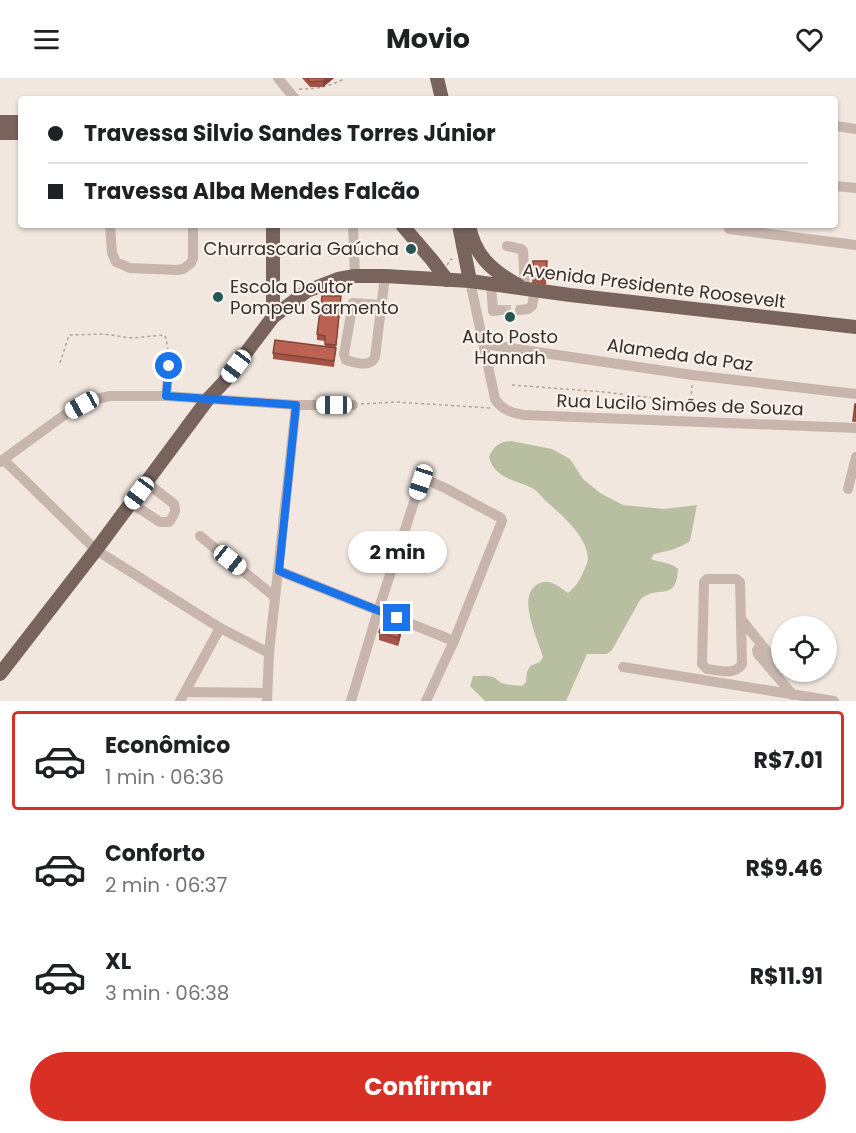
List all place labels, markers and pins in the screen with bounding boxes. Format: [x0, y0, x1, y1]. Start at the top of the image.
place label: Churrascaria Gaúcha [204, 236, 399, 261]
marker: Churrascaria Gaúcha [404, 242, 418, 256]
place label: Escola Doutor Pompeu Sarmento [230, 274, 399, 320]
marker: Escola Doutor Pompeu Sarmento [211, 290, 225, 304]
marker: Auto Posto Hannah [503, 310, 517, 324]
place label: Auto Posto Hannah [462, 324, 558, 370]

